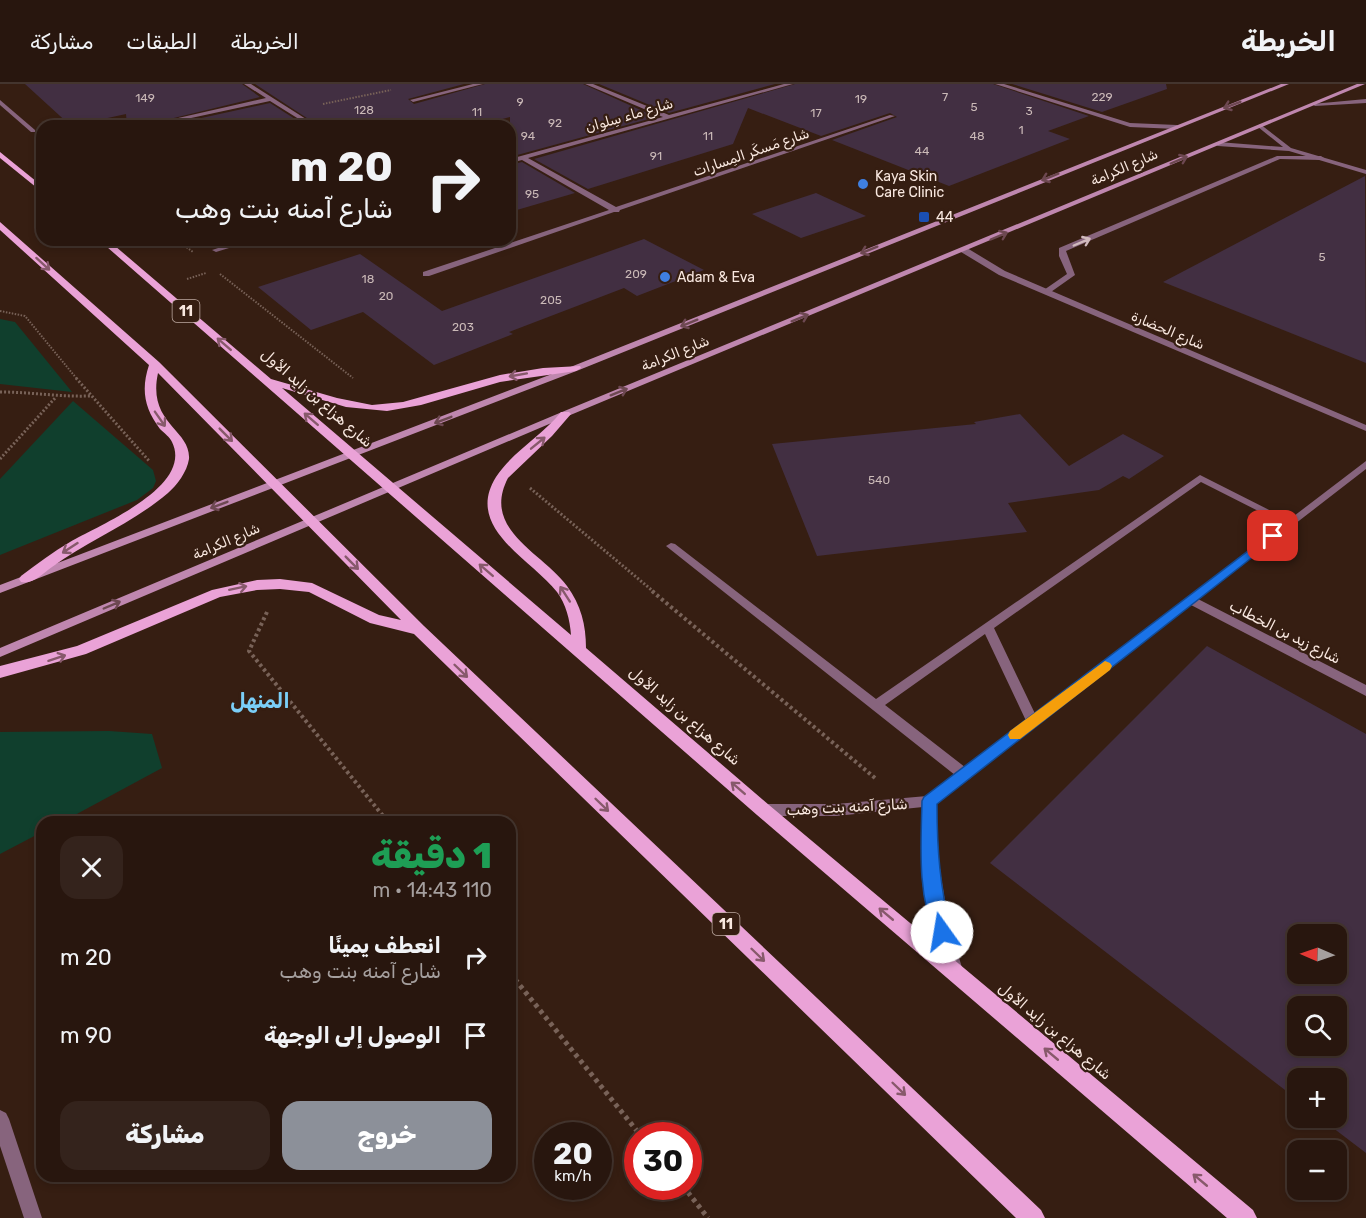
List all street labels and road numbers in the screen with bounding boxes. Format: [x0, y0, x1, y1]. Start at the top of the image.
street label: شارع ماء سِلوان [583, 95, 675, 138]
street label: شارع مَسكَر المِسارات [691, 125, 812, 182]
street label: شارع الكرامة [1088, 146, 1161, 191]
road number: 11 [172, 300, 200, 322]
street label: شارع الحضارة [1128, 307, 1207, 355]
street label: شارع الكرامة [639, 332, 712, 377]
street label: شارع هزاع بن زايد الأول [256, 345, 376, 453]
street label: شارع الكرامة [190, 520, 263, 565]
street label: شارع زيد بن الخطاب [1226, 596, 1344, 670]
street label: شارع هزاع بن زايد الأول [624, 663, 744, 771]
street label: شارع آمنه بنت وهب [786, 795, 908, 821]
road number: 11 [712, 913, 740, 935]
street label: شارع هزاع بن زايد الأول [994, 979, 1115, 1085]

